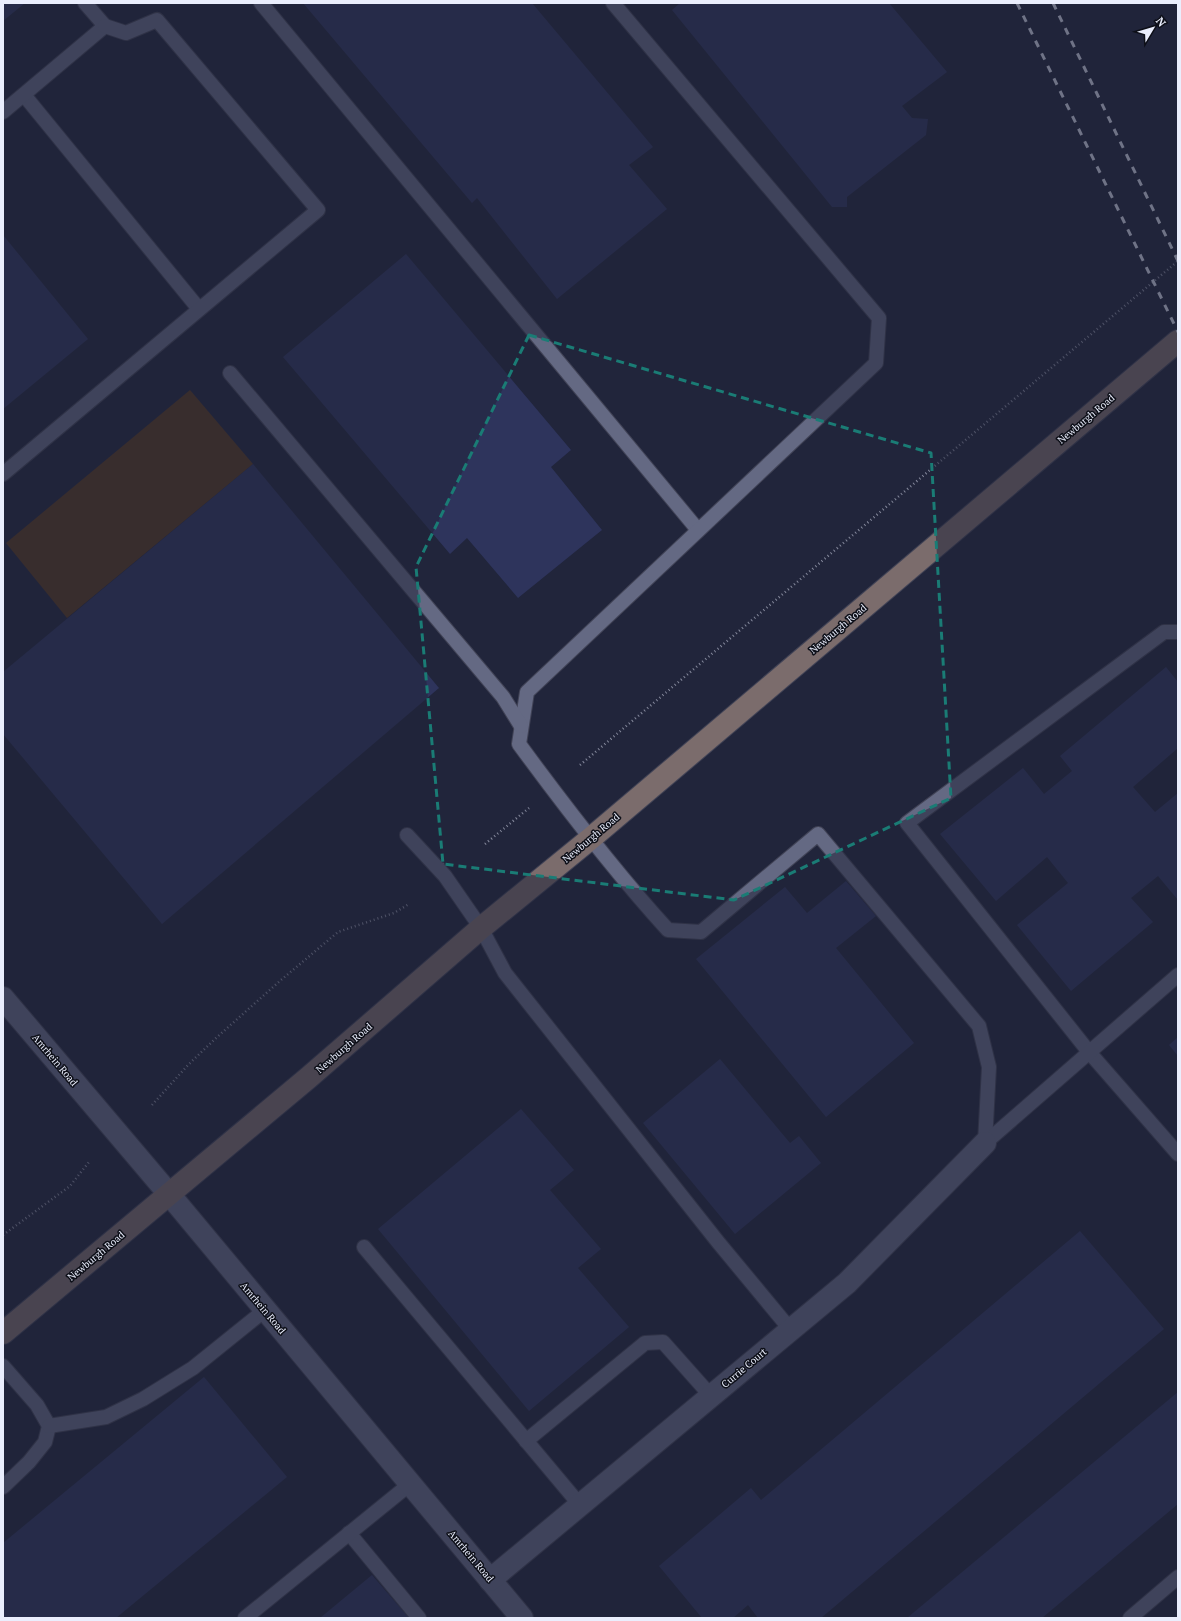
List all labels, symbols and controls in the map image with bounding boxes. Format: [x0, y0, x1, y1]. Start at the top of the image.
north arrow [1133, 8, 1173, 48]
text: N [1153, 14, 1169, 30]
street label: Newburgh Road [1055, 391, 1118, 447]
street label: Newburgh Road [807, 601, 870, 657]
street label: Newburgh Road [560, 810, 623, 866]
street label: Newburgh Road [313, 1020, 375, 1076]
street label: Amrhein Road [29, 1031, 81, 1089]
street label: Newburgh Road [65, 1228, 128, 1284]
street label: Amrhein Road [237, 1279, 289, 1337]
street label: Currie Court [719, 1345, 770, 1391]
street label: Amrhein Road [445, 1527, 497, 1585]

